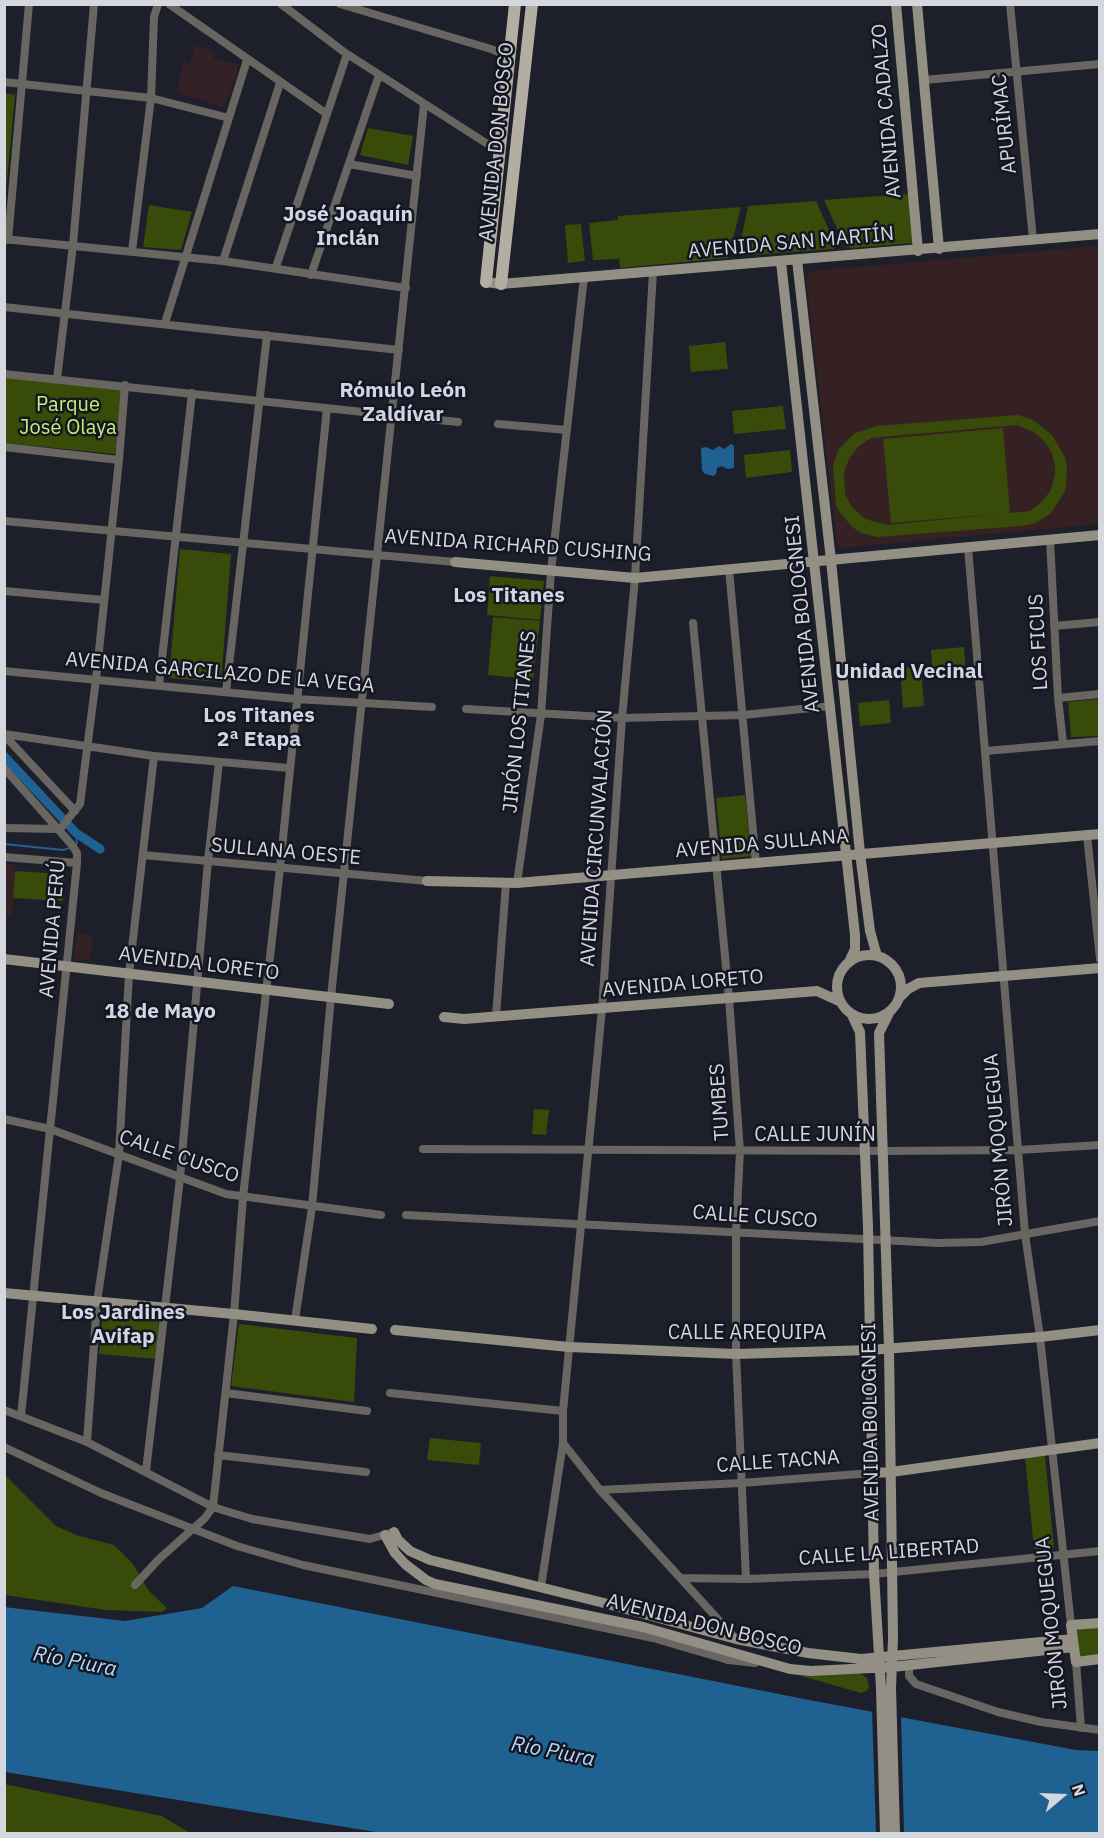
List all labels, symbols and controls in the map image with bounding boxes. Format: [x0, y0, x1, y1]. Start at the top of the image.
street label: AVENIDA CADALZO [867, 23, 907, 199]
street label: AVENIDA DON BOSCO [475, 41, 519, 243]
street label: APURÍMAC [988, 73, 1022, 175]
district label: José Joaquín Inclán [283, 202, 413, 252]
street label: AVENIDA SAN MARTÍN [687, 222, 895, 264]
district label: Rómulo León Zaldívar [339, 378, 467, 428]
park label: Parque José Olaya [19, 393, 117, 440]
street label: AVENIDA BOLOGNESI [781, 514, 825, 714]
street label: AVENIDA RICHARD CUSHING [384, 525, 652, 567]
district label: Los Titanes [453, 583, 565, 609]
street label: LOS FICUS [1024, 593, 1054, 691]
street label: JIRÓN LOS TITANES [498, 630, 542, 814]
street label: AVENIDA GARCILAZO DE LA VEGA [64, 648, 376, 698]
district label: Unidad Vecinal [835, 659, 983, 685]
district label: Los Titanes 2ª Etapa [203, 703, 315, 753]
street label: AVENIDA CIRCUNVALACIÓN [576, 709, 618, 967]
street label: AVENIDA SULLANA [674, 824, 850, 864]
street label: SULLANA OESTE [210, 833, 362, 871]
street label: AVENIDA PERÚ [35, 859, 71, 999]
street label: AVENIDA LORETO [117, 942, 281, 986]
street label: AVENIDA LORETO [601, 965, 765, 1003]
district label: 18 de Mayo [104, 999, 216, 1025]
street label: JIRÓN MOQUEGUA [979, 1052, 1019, 1228]
street label: TUMBES [705, 1062, 735, 1142]
street label: CALLE JUNÍN [754, 1123, 876, 1147]
street label: CALLE CUSCO [116, 1125, 242, 1189]
street label: CALLE CUSCO [692, 1201, 818, 1233]
district label: Los Jardines Avifap [61, 1300, 185, 1350]
street label: CALLE AREQUIPA [668, 1321, 826, 1345]
street label: AVENIDA BOLOGNESI [857, 1322, 885, 1522]
street label: CALLE TACNA [715, 1446, 841, 1478]
street label: CALLE LA LIBERTAD [798, 1535, 980, 1571]
street label: JIRÓN MOQUEGUA [1031, 1535, 1073, 1711]
street label: AVENIDA DON BOSCO [604, 1589, 804, 1661]
water label: Río Piura [31, 1642, 119, 1682]
water label: Río Piura [509, 1732, 597, 1772]
north arrow [1032, 1766, 1092, 1826]
text: N [1068, 1781, 1090, 1799]

